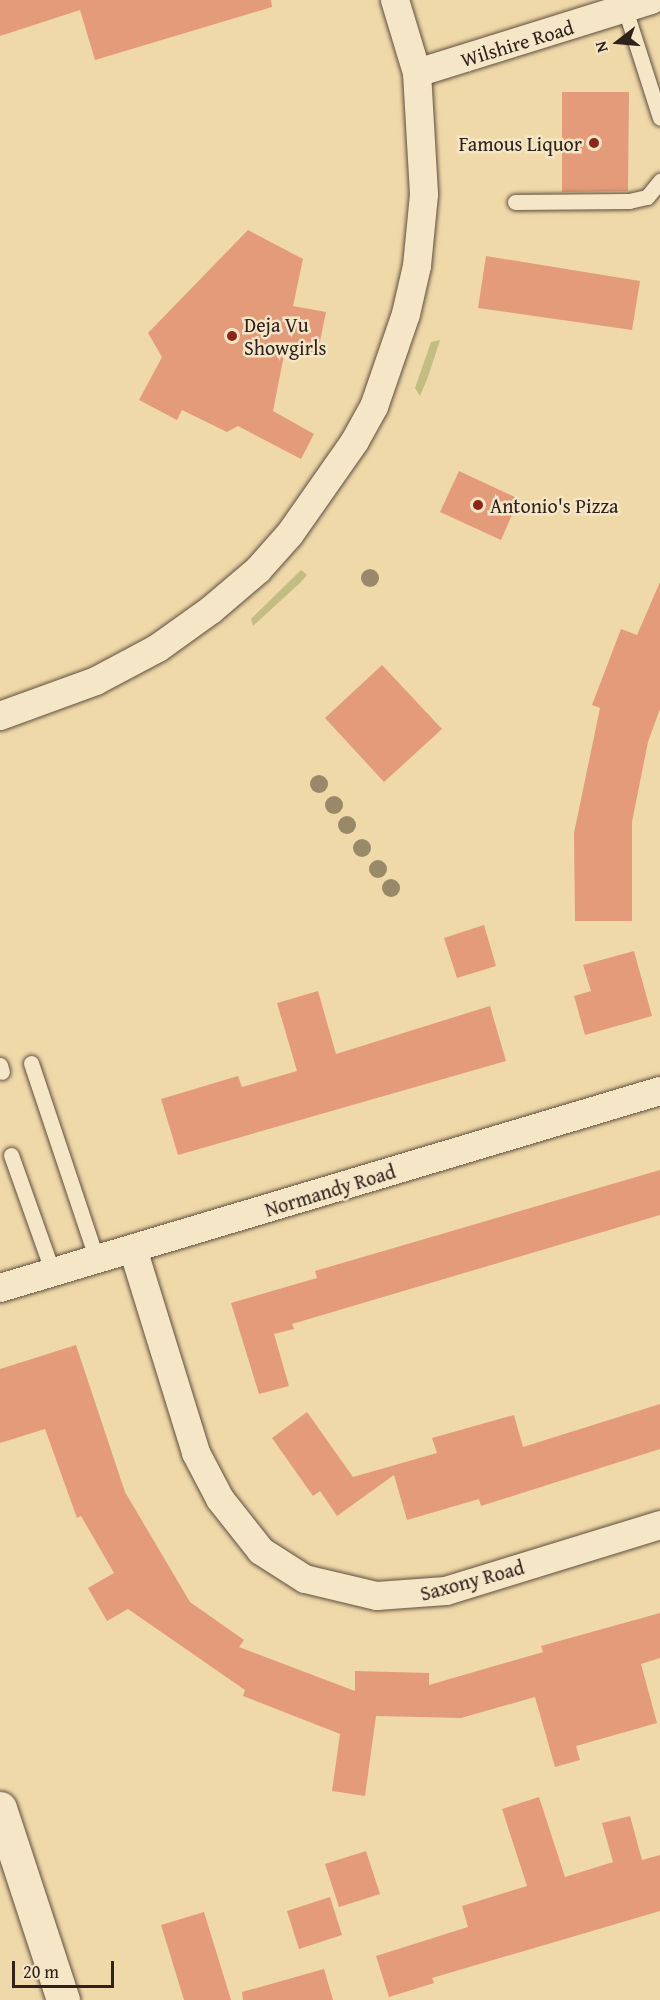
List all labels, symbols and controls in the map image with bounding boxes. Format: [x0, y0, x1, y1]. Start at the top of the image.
north arrow [588, 12, 648, 72]
street label: Wilshire Road [458, 14, 576, 72]
text: N [588, 39, 614, 55]
place label: Famous Liquor [459, 131, 582, 155]
marker: Famous Liquor [587, 136, 601, 150]
place label: Deja Vu Showgirls [244, 312, 326, 359]
marker: Deja Vu Showgirls [225, 329, 239, 343]
place label: Antonio's Pizza [490, 493, 618, 517]
marker: Antonio's Pizza [471, 498, 485, 512]
street label: Normandy Road [262, 1159, 398, 1221]
street label: Saxony Road [417, 1555, 527, 1605]
scale bar [15, 1949, 117, 1987]
text: 20 m [23, 1958, 59, 1985]

